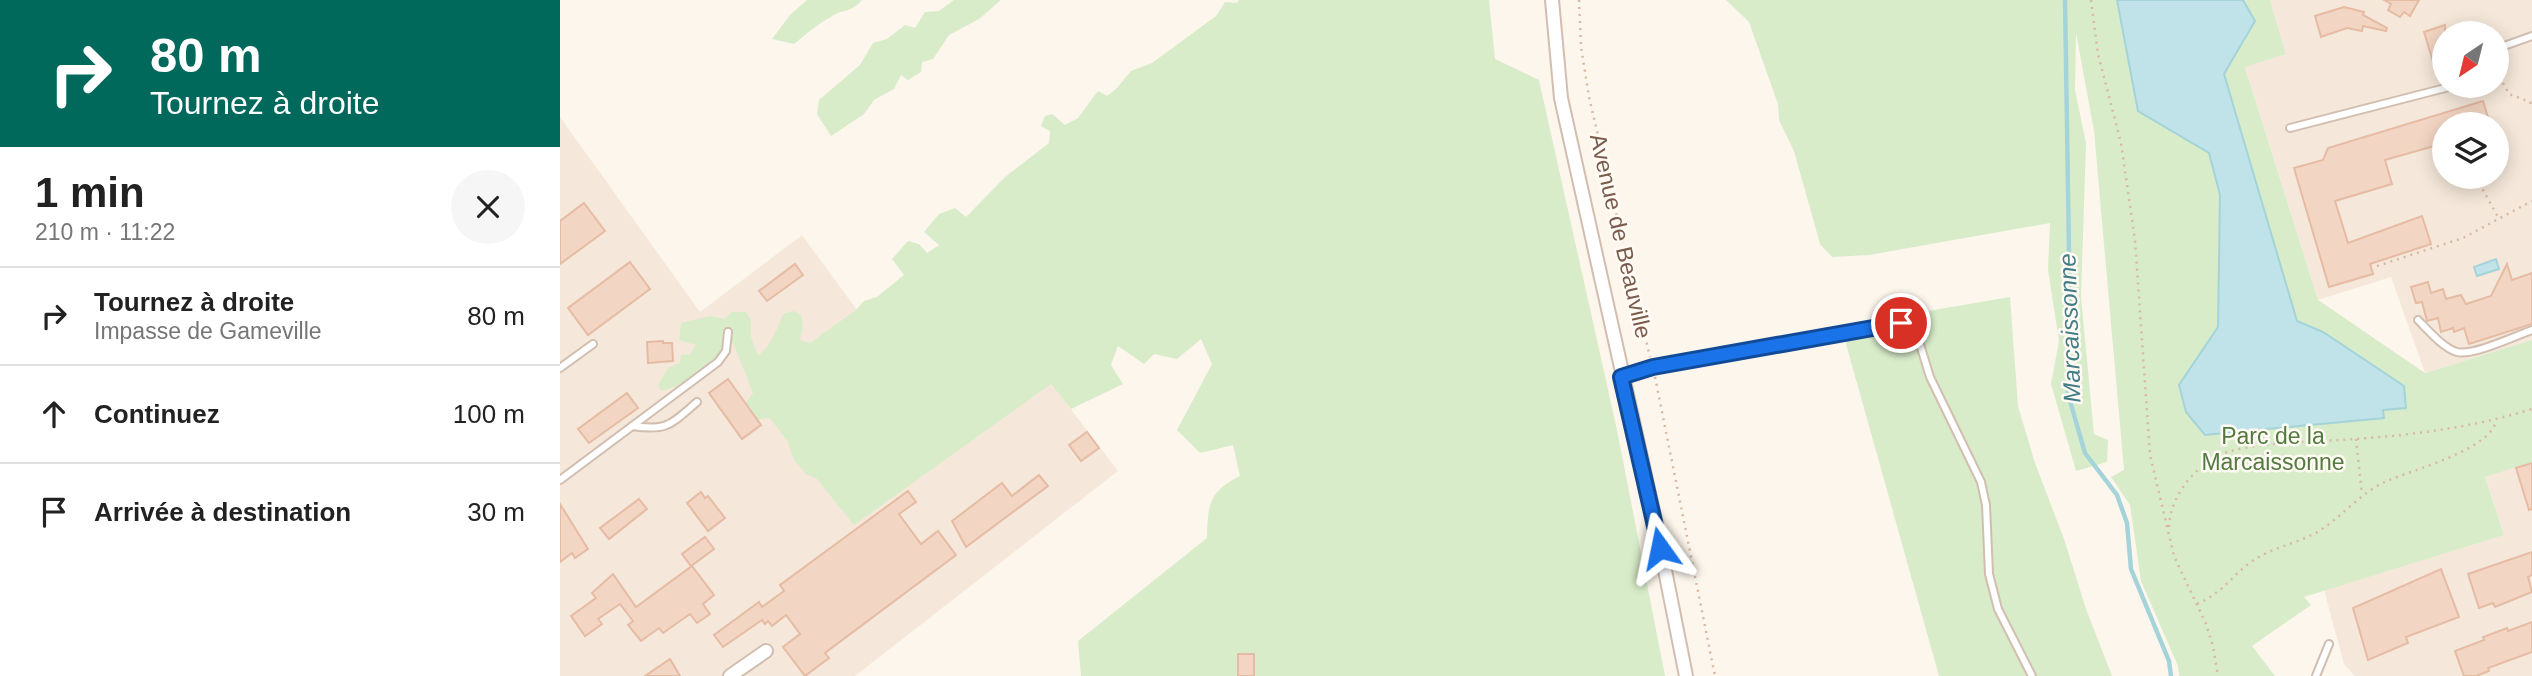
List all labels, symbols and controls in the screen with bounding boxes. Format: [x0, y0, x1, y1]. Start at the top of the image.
north arrow [2432, 21, 2510, 98]
map controls [2432, 21, 2509, 189]
icon: right [35, 28, 126, 119]
text: 80 m [150, 28, 262, 82]
text: Tournez à droite [150, 85, 379, 121]
button: layers [2432, 112, 2509, 189]
street label: Avenue de Beauville [1585, 131, 1657, 341]
text: 1 min [35, 169, 145, 216]
button: close [451, 170, 525, 244]
text: 210 m · 11:22 [35, 219, 175, 245]
water label: Marcaissonne [2053, 253, 2086, 403]
text: Tournez à droite [94, 287, 294, 317]
pin [1871, 293, 1931, 353]
icon: right [35, 297, 73, 335]
text: 80 m [467, 301, 525, 331]
icon: arrive [1882, 304, 1920, 342]
text: Impasse de Gameville [94, 318, 322, 344]
icon: ahead [35, 395, 73, 433]
text: Continuez [94, 399, 220, 429]
text: 100 m [453, 399, 525, 429]
park label: Parc de la Marcaissonne [2201, 423, 2345, 475]
icon: arrive [35, 493, 73, 531]
text: Arrivée à destination [94, 497, 351, 527]
text: 30 m [467, 497, 525, 527]
position arrow [1623, 511, 1697, 585]

